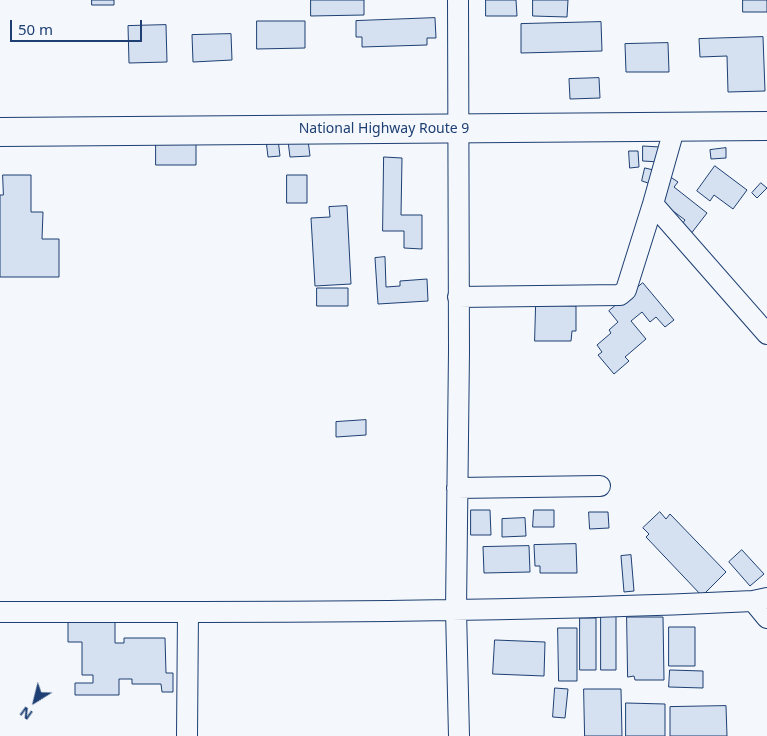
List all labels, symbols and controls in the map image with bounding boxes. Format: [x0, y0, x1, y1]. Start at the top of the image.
scale bar [12, 10, 145, 42]
text: 50 m [18, 19, 53, 39]
street label: National Highway Route 9 [299, 121, 469, 137]
north arrow [10, 676, 60, 726]
text: N [16, 703, 36, 725]

